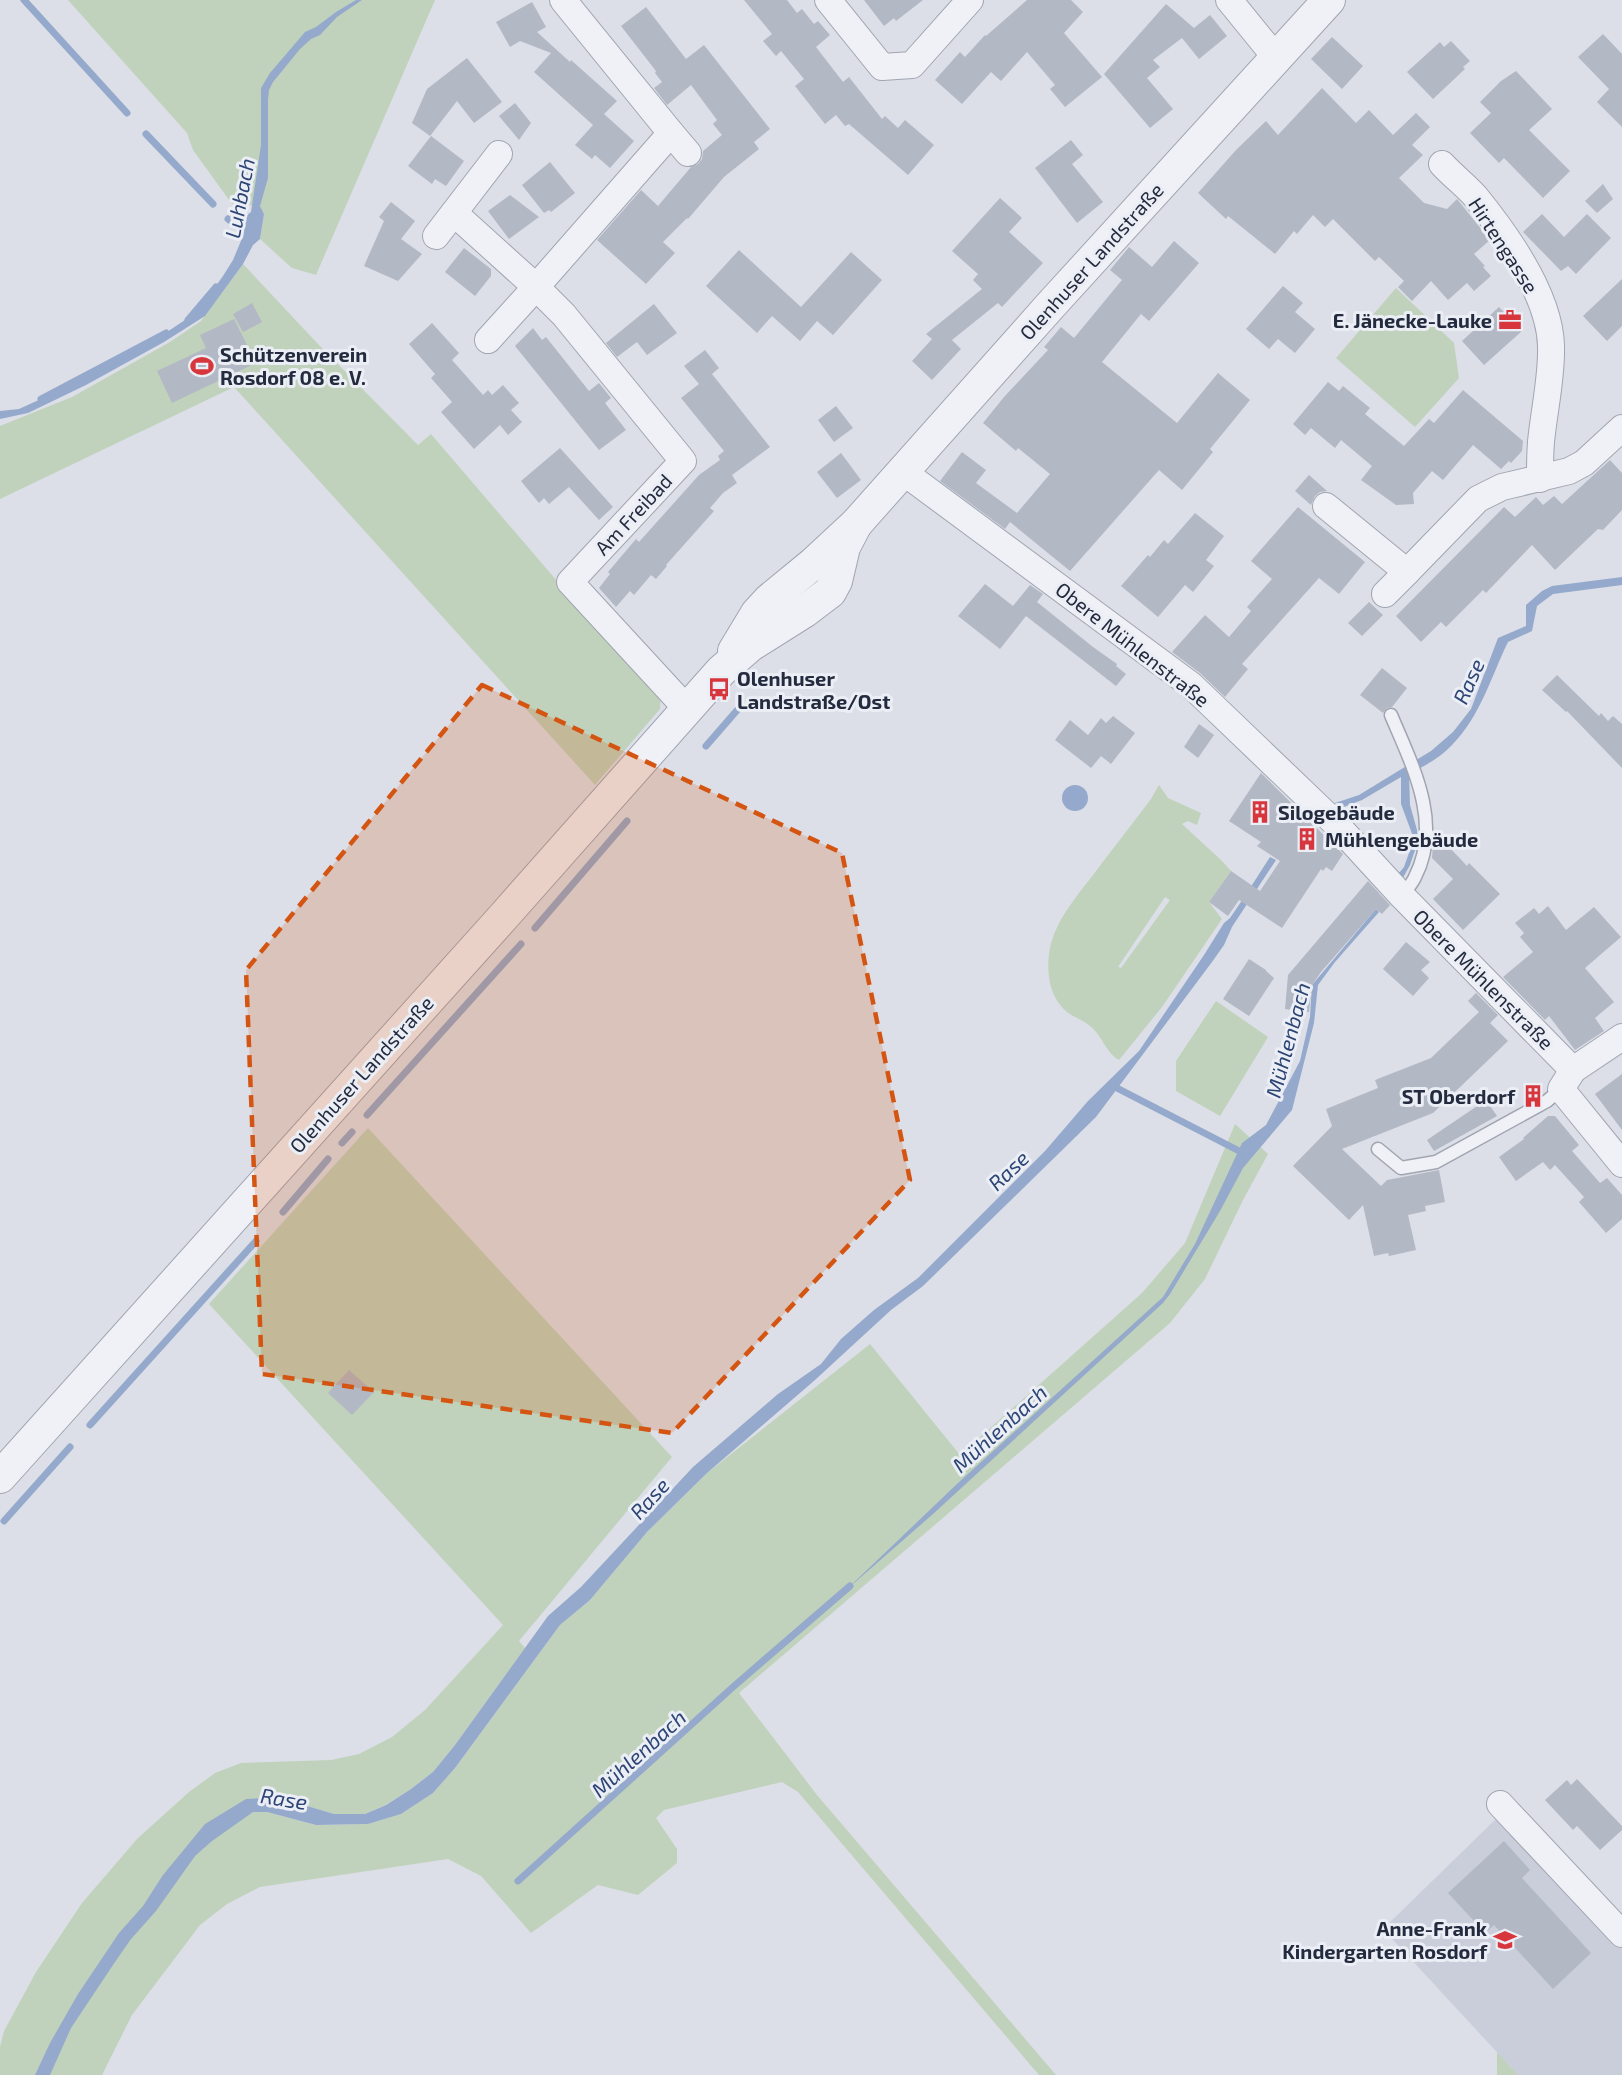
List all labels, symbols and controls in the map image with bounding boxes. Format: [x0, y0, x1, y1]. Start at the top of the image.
water label: Luhbach [219, 156, 259, 240]
street label: Olenhuser Landstraße [1014, 178, 1168, 344]
street label: Hirtengasse [1464, 193, 1544, 297]
office icon: E. Jänecke-Lauke [1497, 307, 1523, 333]
place label: E. Jänecke-Lauke [1333, 308, 1492, 332]
place label: Schützenverein Rosdorf 08 e. V. [220, 342, 367, 389]
sports icon: Schützenverein Rosdorf 08 e. V. [189, 353, 215, 379]
street label: Am Freibad [589, 468, 677, 560]
street label: Obere Mühlenstraße [1051, 577, 1215, 711]
water label: Rase [1447, 655, 1489, 707]
place label: Olenhuser Landstraße/Ost [737, 666, 890, 713]
bus stop icon: Olenhuser Landstraße/Ost [706, 676, 732, 702]
building icon: Silogebäude [1247, 799, 1273, 825]
place label: Silogebäude [1278, 800, 1395, 824]
building icon: Mühlengebäude [1294, 826, 1320, 852]
place label: Mühlengebäude [1325, 827, 1478, 851]
street label: Obere Mühlenstraße [1409, 904, 1559, 1054]
water label: Mühlenbach [1260, 980, 1314, 1100]
street label: Olenhuser Landstraße [284, 991, 438, 1157]
building icon: ST Oberdorf [1520, 1083, 1546, 1109]
place label: ST Oberdorf [1402, 1084, 1516, 1108]
water label: Rase [982, 1145, 1034, 1195]
water label: Mühlenbach [947, 1379, 1051, 1477]
water label: Rase [624, 1472, 674, 1524]
water label: Mühlenbach [586, 1704, 690, 1802]
water label: Rase [259, 1782, 309, 1814]
place label: Anne-Frank Kindergarten Rosdorf [1282, 1916, 1488, 1963]
school or university icon: Anne-Frank Kindergarten Rosdorf [1492, 1927, 1518, 1953]

